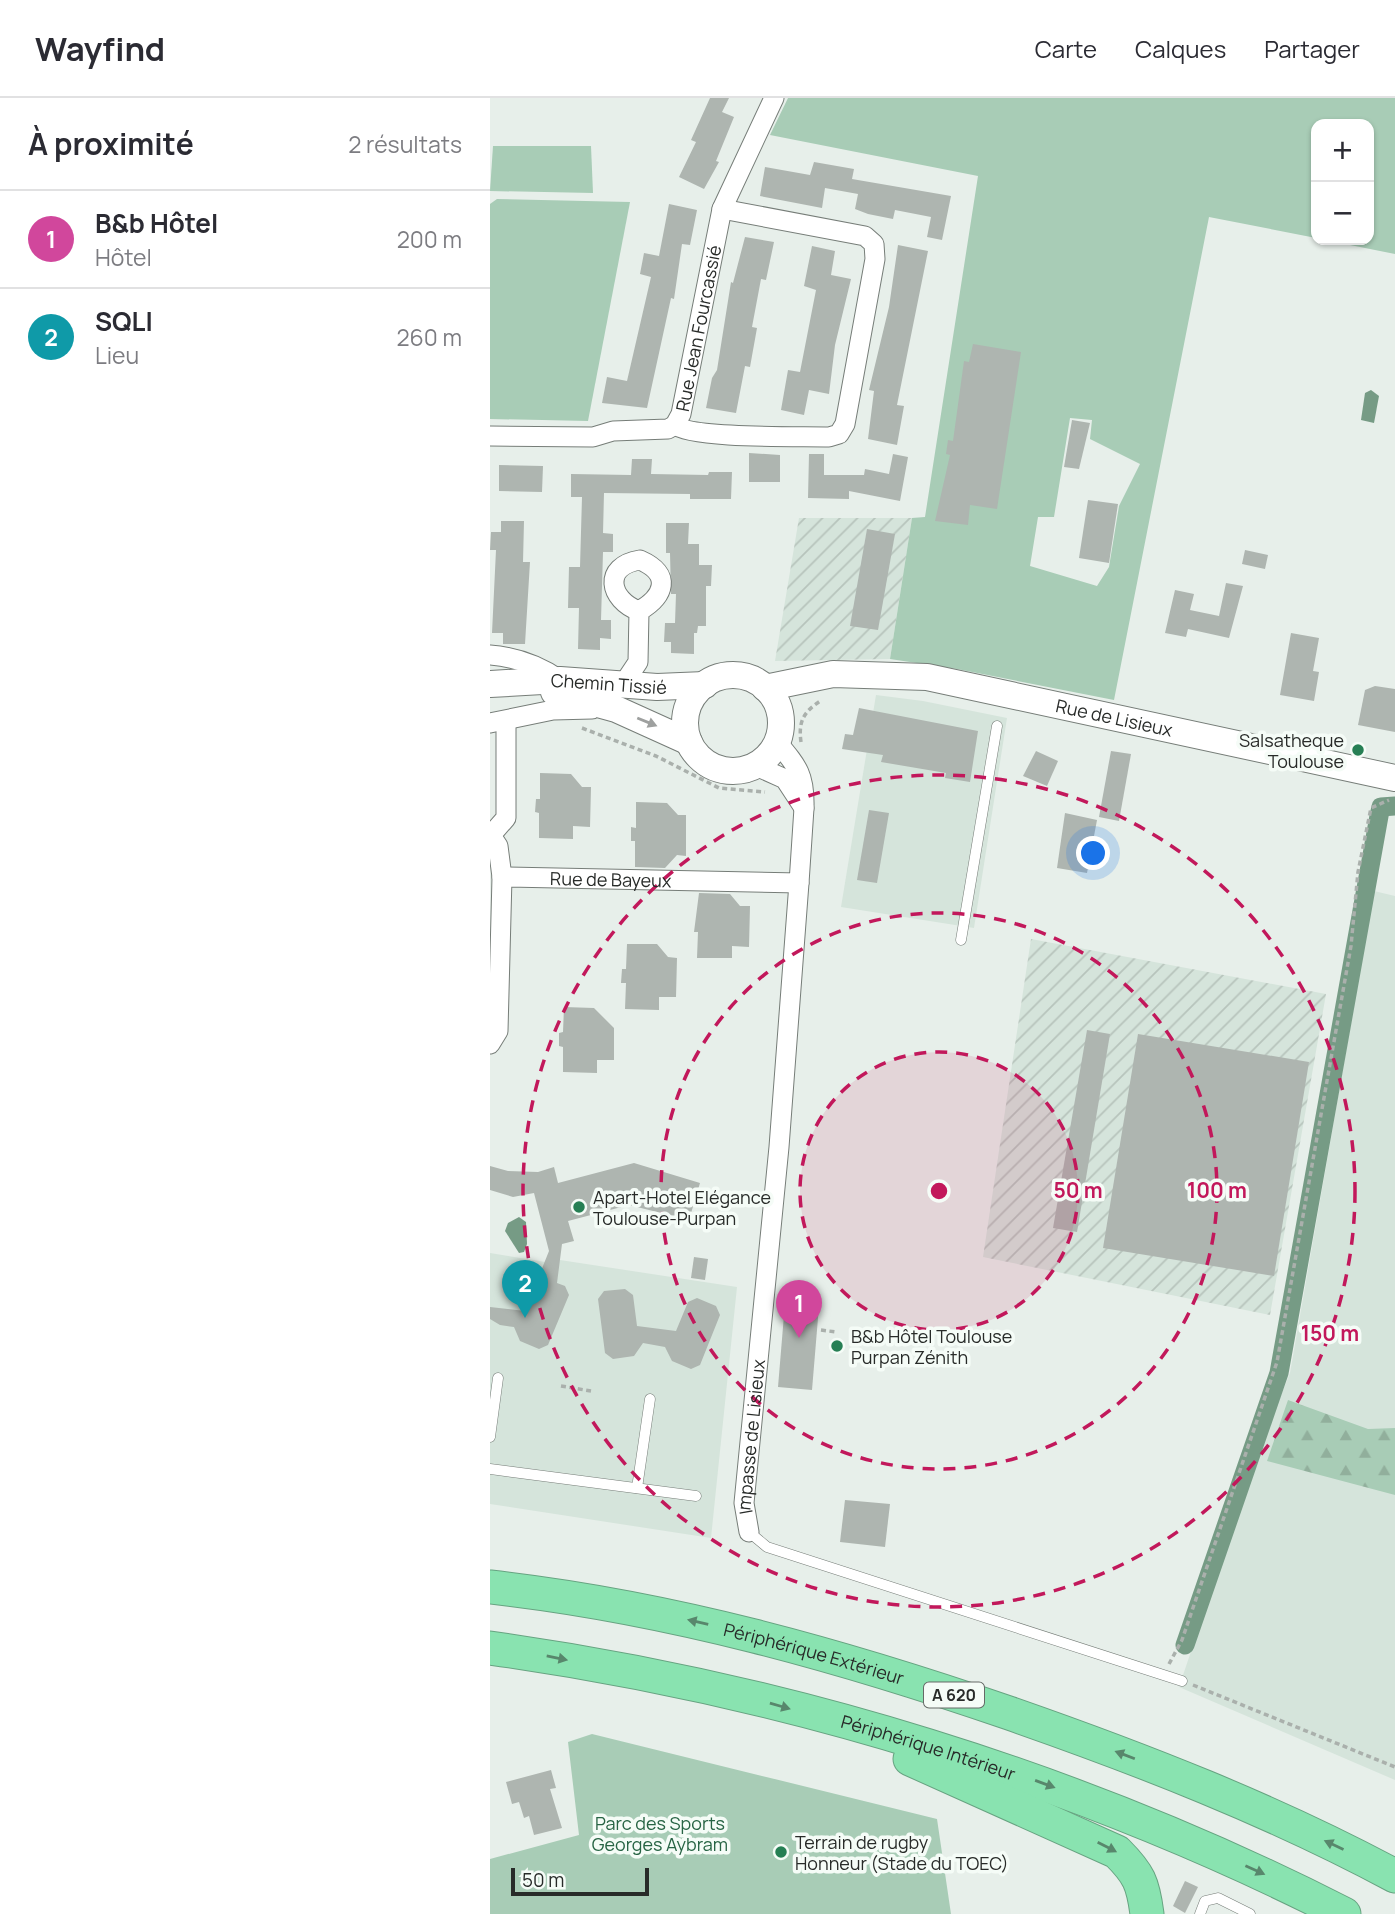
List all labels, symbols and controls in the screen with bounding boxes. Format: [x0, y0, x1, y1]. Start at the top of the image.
text: Wayfind [35, 26, 165, 71]
text: Carte [1035, 32, 1097, 65]
text: Calques [1135, 32, 1226, 65]
text: Partager [1264, 32, 1360, 65]
map controls [1311, 119, 1374, 245]
button: + [1311, 119, 1374, 182]
text: À proximité [28, 123, 194, 164]
text: 2 résultats [348, 128, 462, 160]
button: − [1311, 182, 1374, 245]
text: B&b Hôtel [95, 205, 218, 241]
text: 1 [46, 223, 56, 255]
text: 200 m [397, 223, 462, 255]
text: Hôtel [95, 241, 152, 273]
street label: Rue Jean Fourcassié [670, 243, 727, 414]
text: SQLI [95, 303, 153, 339]
text: 2 [44, 321, 58, 353]
text: 260 m [396, 321, 462, 353]
text: Lieu [95, 339, 139, 371]
street label: Chemin Tissié [550, 668, 667, 699]
street label: Rue de Lisieux [1054, 693, 1175, 742]
one-way arrow [637, 717, 658, 728]
place label: Salsatheque Toulouse [1239, 728, 1344, 773]
marker: Salsatheque Toulouse [1350, 742, 1366, 758]
your location [1076, 836, 1110, 870]
street label: Rue de Bayeux [550, 866, 672, 892]
text: 50 m [1053, 1176, 1103, 1204]
text: 100 m [1187, 1176, 1247, 1204]
centre of rings [927, 1179, 951, 1203]
place label: Apart-Hotel Elégance Toulouse-Purpan [593, 1185, 771, 1230]
marker: Apart-Hotel Elégance Toulouse-Purpan [571, 1199, 587, 1215]
pin: 2 [502, 1260, 548, 1318]
pin: 1 [776, 1280, 822, 1338]
text: 150 m [1301, 1319, 1359, 1347]
place label: B&b Hôtel Toulouse Purpan Zénith [851, 1324, 1012, 1369]
marker: B&b Hôtel Toulouse Purpan Zénith [829, 1338, 845, 1354]
street label: Impasse de Lisieux [731, 1358, 770, 1516]
one-way arrow [687, 1616, 709, 1627]
street label: Périphérique Extérieur [721, 1617, 908, 1690]
one-way arrow [547, 1653, 569, 1664]
road number: A 620 [924, 1682, 984, 1708]
one-way arrow [770, 1701, 791, 1711]
street label: Périphérique Intérieur [839, 1709, 1019, 1786]
one-way arrow [1115, 1749, 1136, 1760]
one-way arrow [1034, 1779, 1055, 1790]
park label: Parc des Sports Georges Aybram [592, 1811, 728, 1856]
place label: Terrain de rugby Honneur (Stade du TOEC) [795, 1830, 1009, 1875]
one-way arrow [1324, 1840, 1344, 1851]
one-way arrow [1097, 1842, 1117, 1853]
marker: Terrain de rugby Honneur (Stade du TOEC) [773, 1844, 789, 1860]
one-way arrow [1245, 1864, 1265, 1876]
scale bar [511, 1865, 649, 1897]
text: 50 m [522, 1867, 564, 1893]

